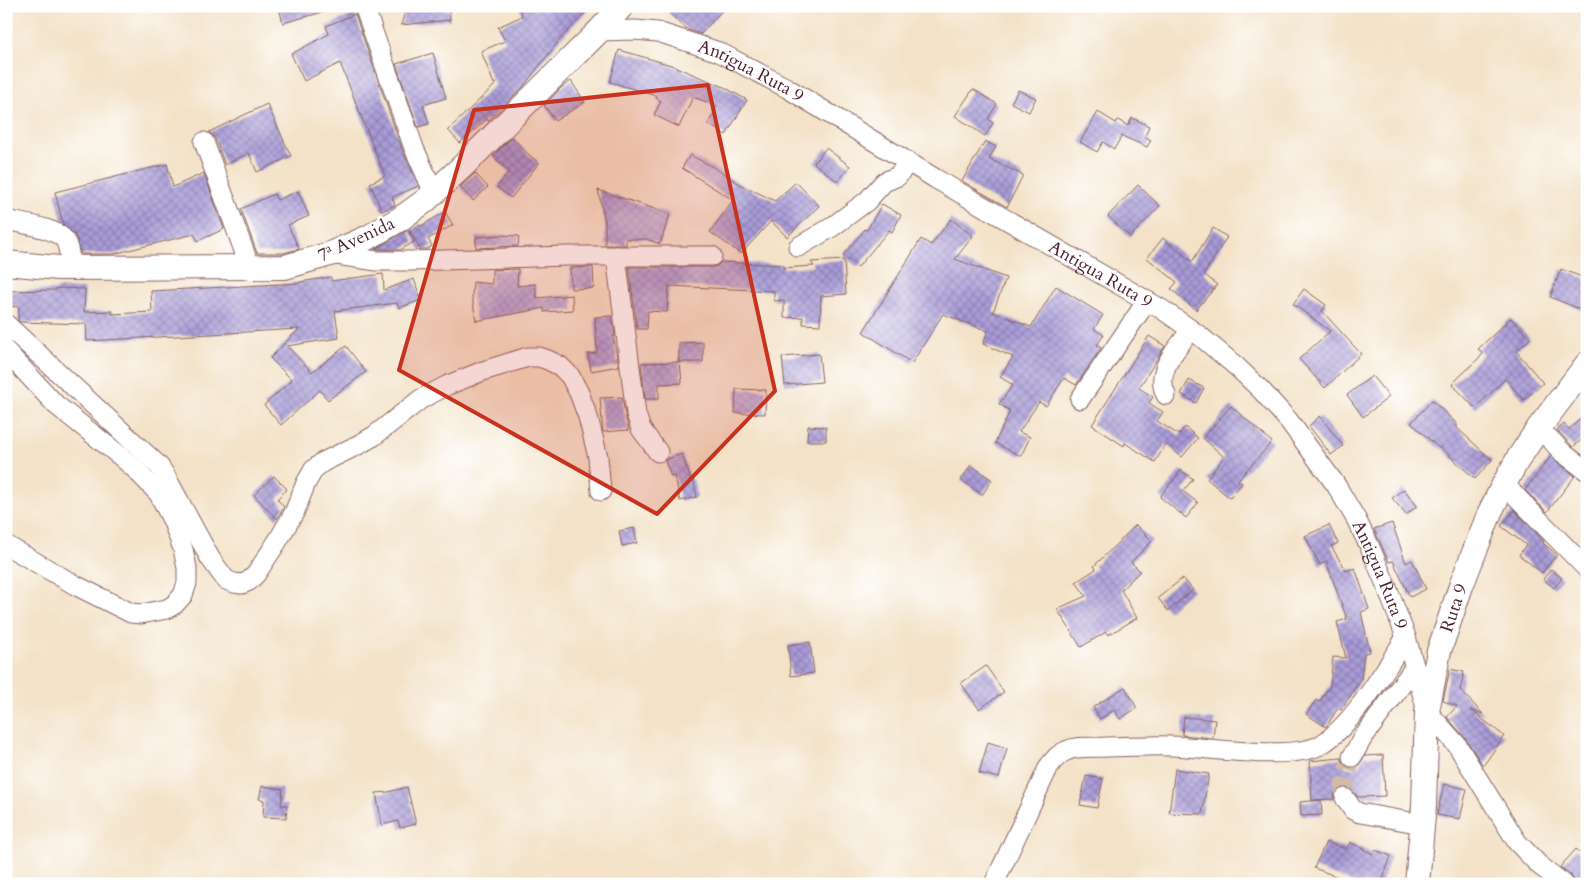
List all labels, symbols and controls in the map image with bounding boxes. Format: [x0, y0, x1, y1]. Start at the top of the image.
street label: Antigua Ruta 9 [695, 34, 809, 108]
street label: 7ª Avenida [314, 211, 399, 268]
street label: Antigua Ruta 9 [1044, 235, 1157, 314]
street label: Antigua Ruta 9 [1346, 516, 1414, 633]
street label: Ruta 9 [1434, 580, 1474, 636]

